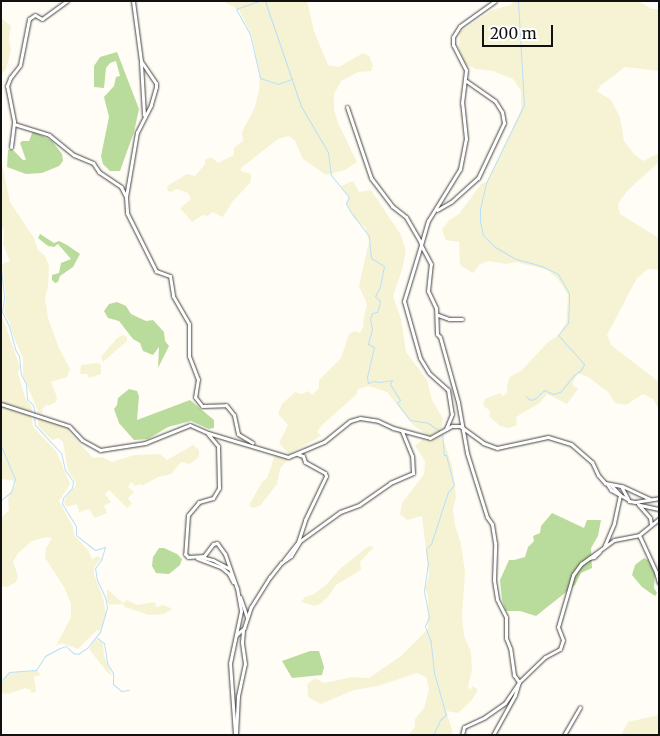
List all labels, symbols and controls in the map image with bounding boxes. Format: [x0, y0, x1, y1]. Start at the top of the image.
scale bar [485, 15, 556, 47]
text: 200 m [490, 24, 537, 43]

